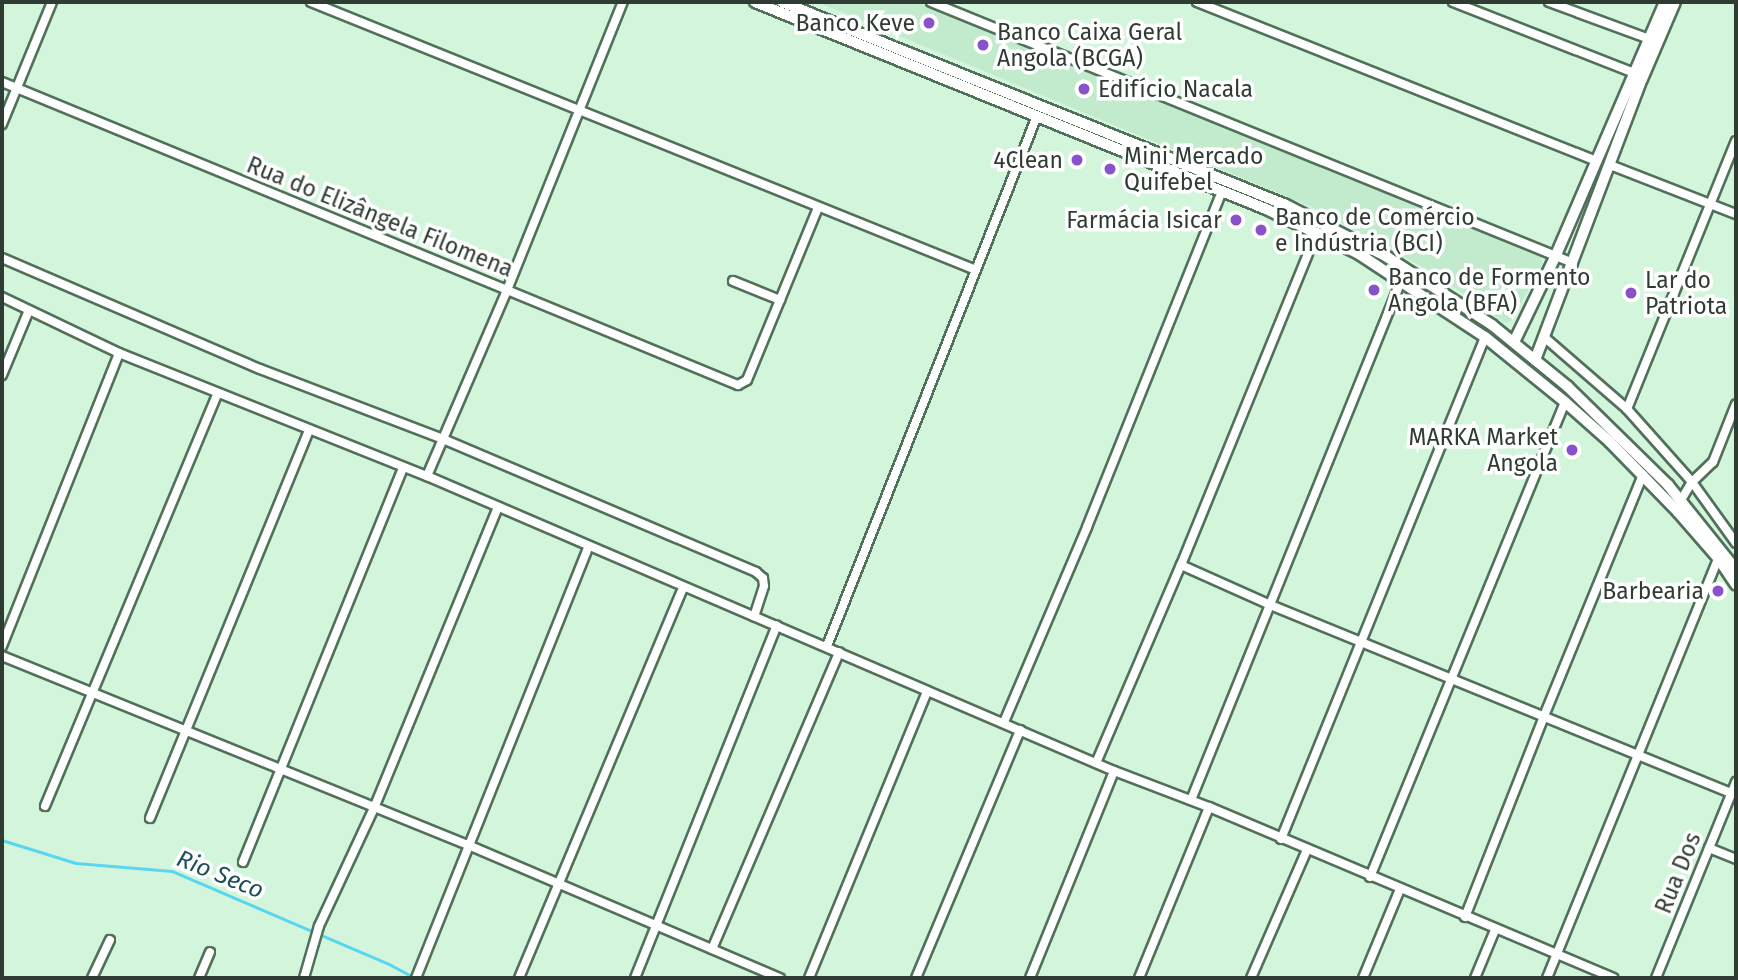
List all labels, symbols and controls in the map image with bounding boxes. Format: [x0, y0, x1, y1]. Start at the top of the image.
place label: Banco Keve [796, 9, 915, 37]
marker: Banco Keve [921, 15, 937, 31]
place label: Banco Caixa Geral Angola (BCGA) [997, 18, 1182, 72]
marker: Banco Caixa Geral Angola (BCGA) [975, 37, 991, 53]
place label: Edifício Nacala [1098, 75, 1253, 103]
marker: Edifício Nacala [1076, 81, 1092, 97]
place label: Mini Mercado Quifebel [1124, 142, 1264, 196]
place label: 4Clean [993, 146, 1063, 174]
street label: Rua do Elizângela Filomena [243, 151, 517, 283]
marker: 4Clean [1069, 152, 1085, 168]
marker: Mini Mercado Quifebel [1102, 161, 1118, 177]
place label: Banco de Comércio e Indústria (BCI) [1275, 203, 1475, 257]
place label: Farmácia Isicar [1066, 206, 1222, 234]
marker: Farmácia Isicar [1228, 212, 1244, 228]
marker: Banco de Comércio e Indústria (BCI) [1253, 222, 1269, 238]
place label: Banco de Formento Angola (BFA) [1388, 263, 1590, 317]
place label: Lar do Patriota [1645, 266, 1727, 320]
marker: Banco de Formento Angola (BFA) [1366, 282, 1382, 298]
marker: Lar do Patriota [1623, 285, 1639, 301]
place label: MARKA Market Angola [1409, 423, 1558, 477]
marker: MARKA Market Angola [1564, 442, 1580, 458]
place label: Barbearia [1602, 577, 1704, 605]
marker: Barbearia [1710, 583, 1726, 599]
street label: Rua Dos [1649, 828, 1707, 918]
water label: Rio Seco [172, 845, 268, 905]

